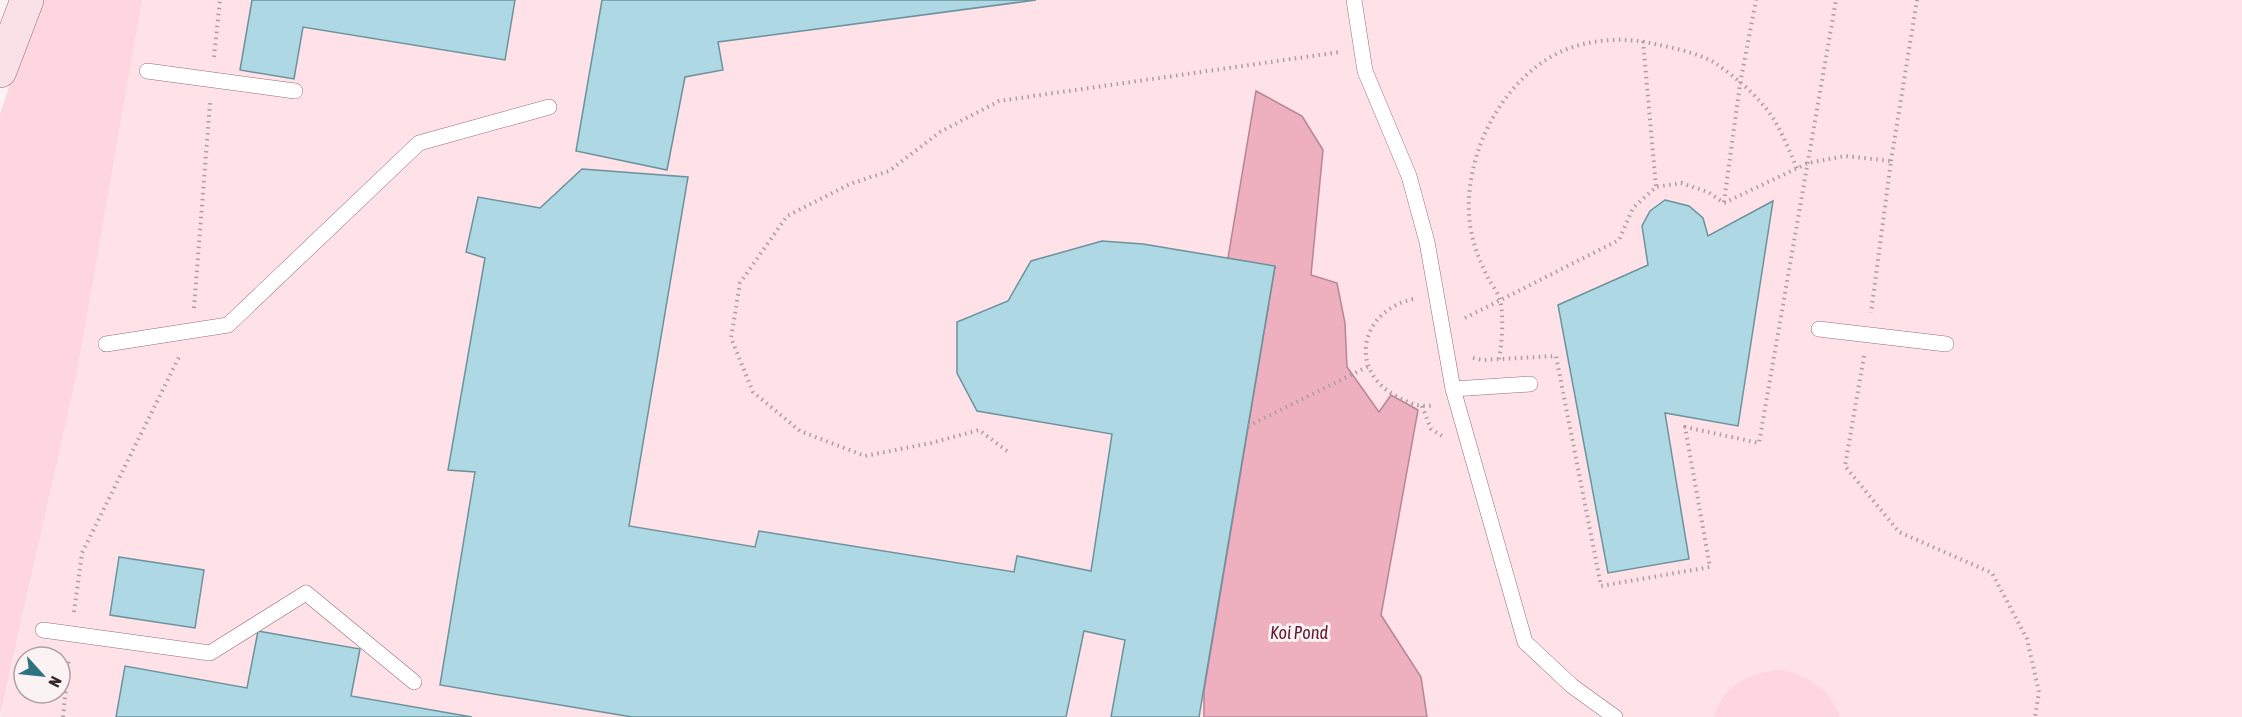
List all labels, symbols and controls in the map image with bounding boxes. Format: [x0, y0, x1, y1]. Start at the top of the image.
water label: Koi Pond [1270, 622, 1328, 643]
north arrow [12, 645, 72, 705]
text: N [45, 674, 66, 690]

